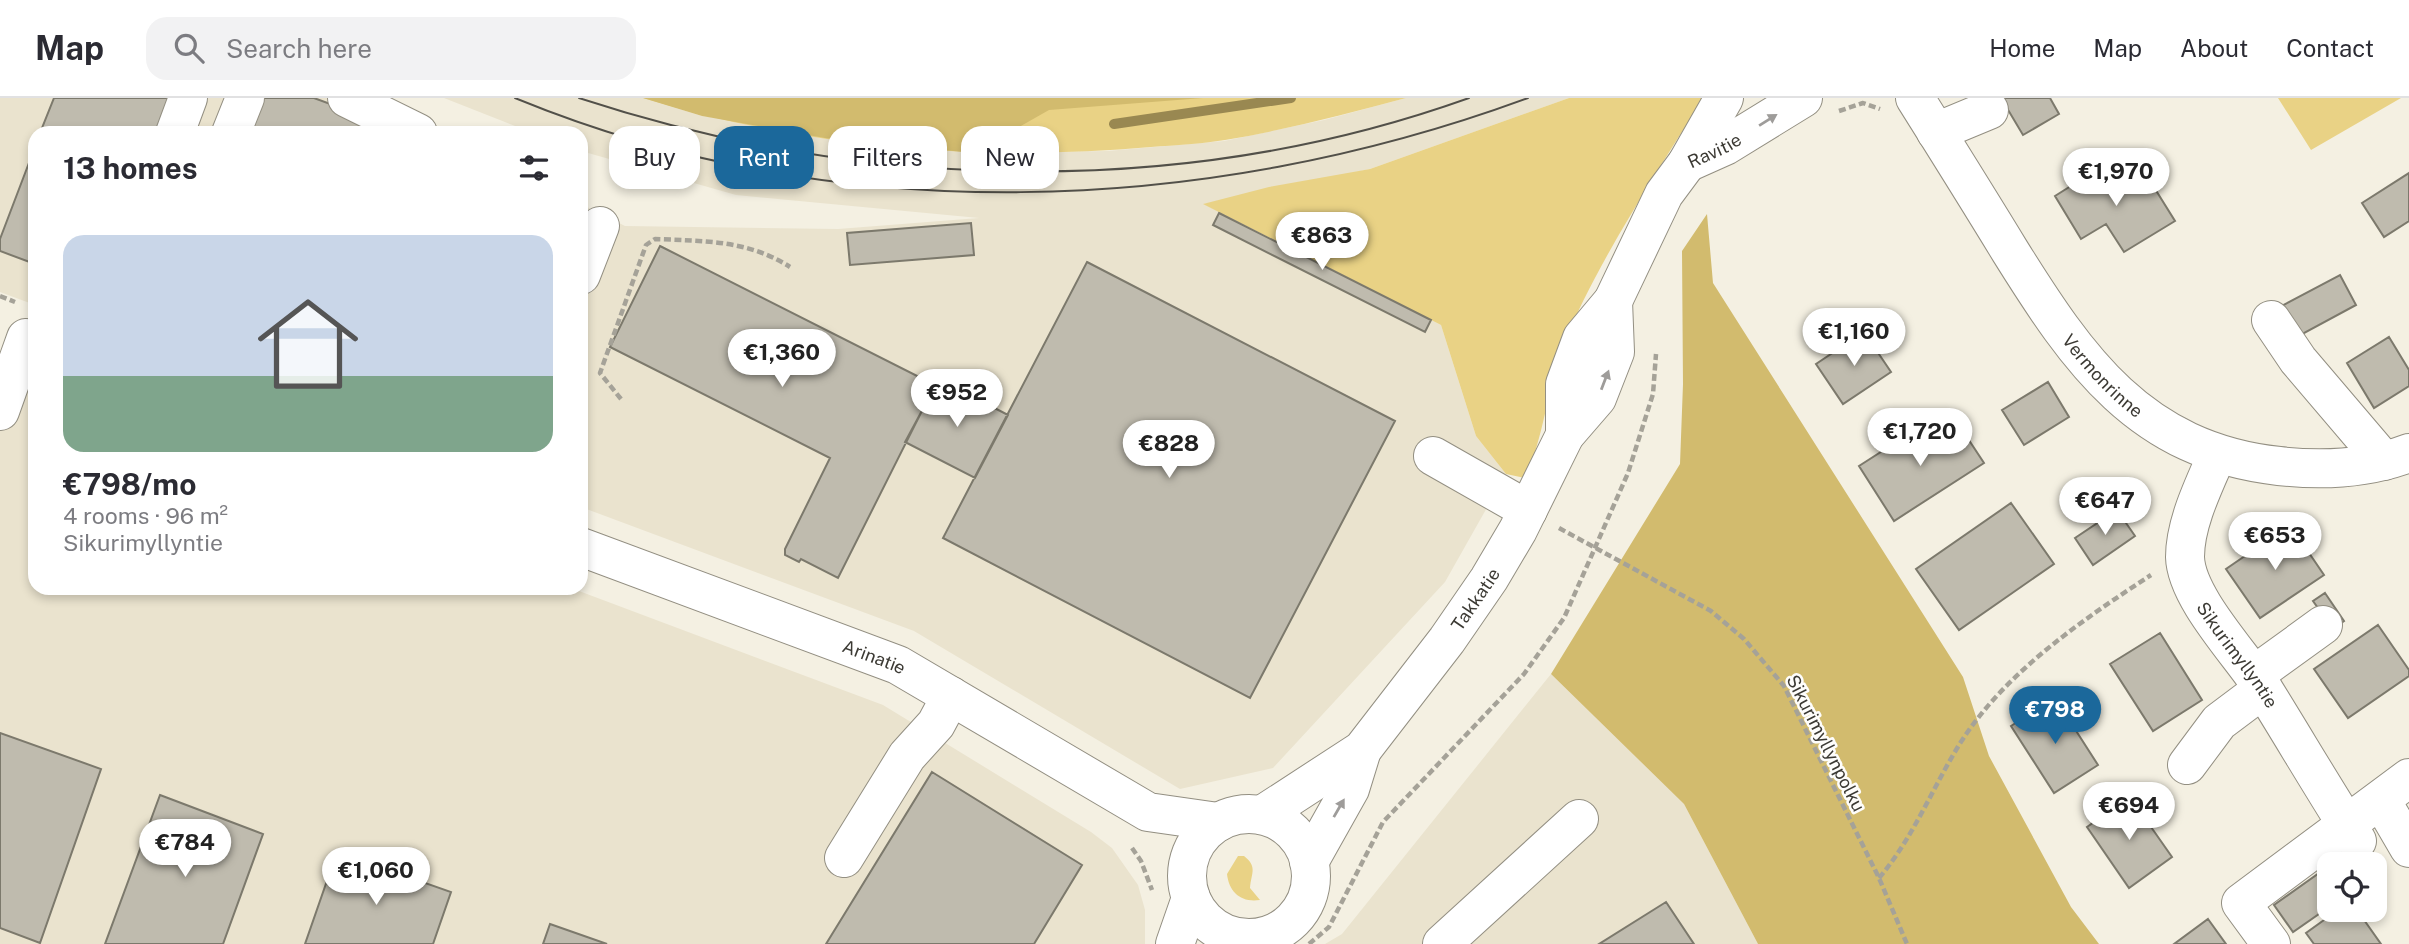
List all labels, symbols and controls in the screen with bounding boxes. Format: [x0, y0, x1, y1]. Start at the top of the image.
search box [146, 17, 636, 80]
text: Map [35, 29, 104, 67]
icon: search [170, 29, 208, 67]
text: Search here [226, 33, 372, 64]
text: Home [1989, 34, 2055, 62]
text: Map [2093, 34, 2142, 62]
text: About [2180, 34, 2248, 62]
text: Contact [2286, 34, 2374, 62]
one-way arrow [1758, 114, 1777, 127]
chip: Buy [609, 126, 700, 189]
chip: Rent [714, 126, 814, 189]
chip: Filters [828, 126, 947, 189]
chip: New [961, 126, 1059, 189]
street label: Ravitie [1684, 128, 1745, 172]
pin: €1,970 [2059, 148, 2173, 208]
icon: filters [515, 149, 553, 187]
text: 13 homes [63, 150, 198, 186]
text: €1,970 [2079, 157, 2153, 184]
pin: €863 [1281, 212, 1363, 272]
text: €863 [1292, 221, 1352, 248]
icon: home [245, 281, 371, 407]
pin: €1,160 [1797, 308, 1911, 368]
text: €1,160 [1819, 317, 1890, 344]
pin: €1,360 [725, 330, 839, 389]
street label: Vermonrinne [2058, 330, 2147, 421]
text: €1,360 [744, 338, 820, 365]
one-way arrow [1599, 369, 1610, 390]
pin: €952 [916, 370, 998, 429]
text: €952 [927, 378, 987, 405]
pin: €1,720 [1863, 408, 1977, 468]
text: €1,720 [1883, 417, 1957, 444]
pin: €828 [1128, 420, 1210, 480]
text: €828 [1139, 429, 1199, 456]
text: €798/mo [63, 466, 196, 502]
pin: €647 [2064, 478, 2146, 537]
text: €647 [2075, 486, 2135, 513]
text: 4 rooms · 96 m² [63, 502, 228, 529]
pin: €653 [2234, 512, 2316, 572]
text: €653 [2245, 521, 2306, 548]
text: Sikurimyllyntie [63, 529, 223, 556]
street label: Takkatie [1446, 564, 1504, 634]
street label: Sikurimyllyntie [2193, 598, 2283, 711]
street label: Arinatie [840, 635, 910, 678]
street label: Sikurimyllynpolku [1782, 671, 1870, 815]
pin: €798 [2014, 686, 2096, 746]
text: €798 [2025, 695, 2085, 722]
pin: €694 [2088, 782, 2170, 842]
text: €694 [2099, 791, 2159, 818]
one-way arrow [1333, 798, 1345, 818]
pin: €784 [144, 820, 226, 879]
text: €784 [155, 828, 215, 855]
pin: €1,060 [319, 848, 433, 907]
map controls [2317, 852, 2387, 922]
button: locate [2317, 852, 2387, 922]
text: €1,060 [338, 856, 414, 883]

